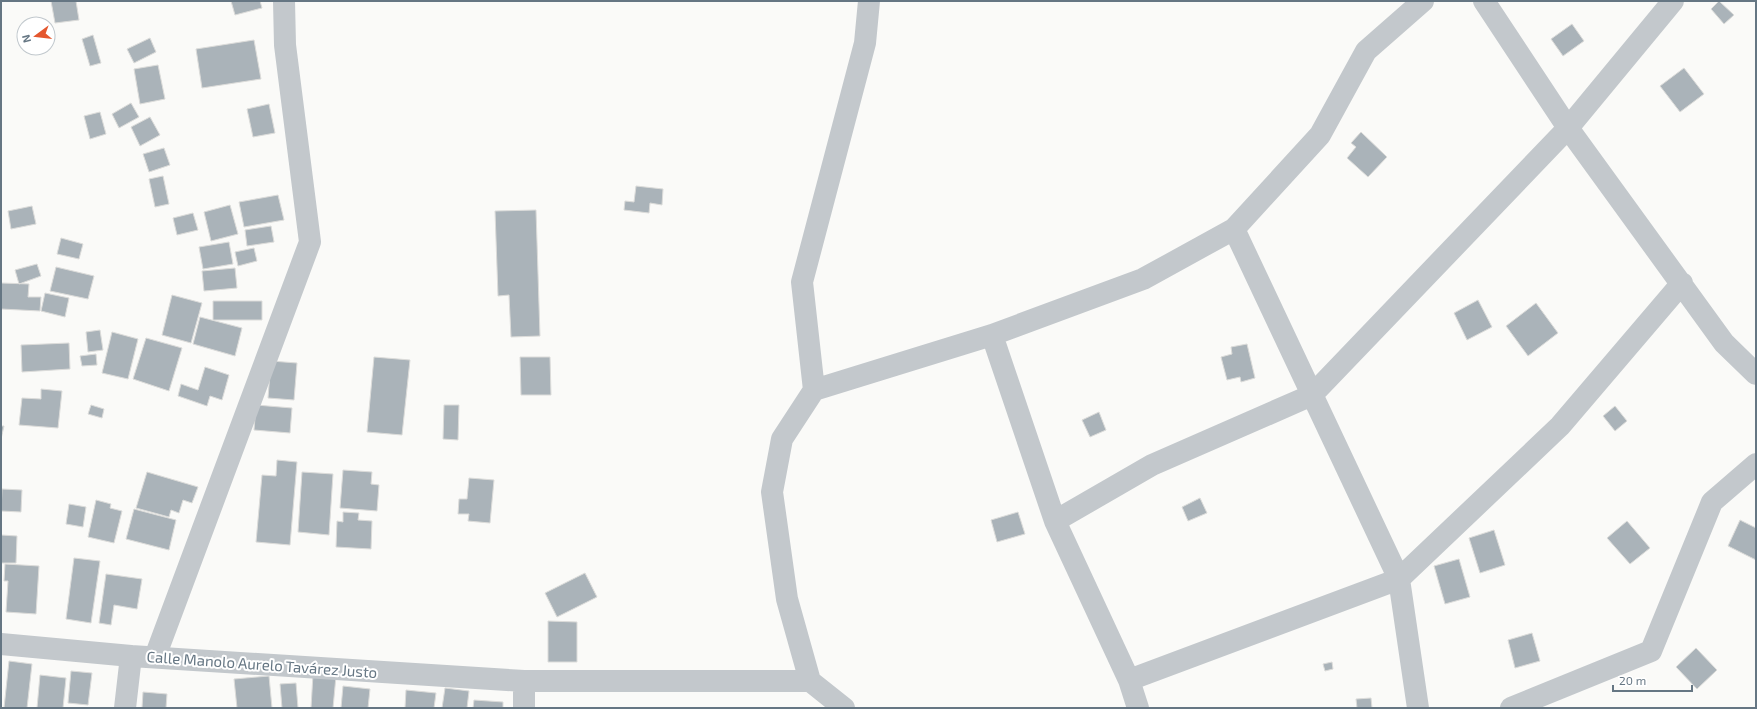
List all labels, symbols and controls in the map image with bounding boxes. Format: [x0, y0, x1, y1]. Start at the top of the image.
north arrow [16, 16, 56, 56]
text: N [19, 33, 33, 44]
street label: Calle Manolo Aurelo Tavárez Justo [146, 647, 378, 681]
scale bar [1613, 667, 1692, 693]
text: 20 m [1619, 673, 1646, 687]

